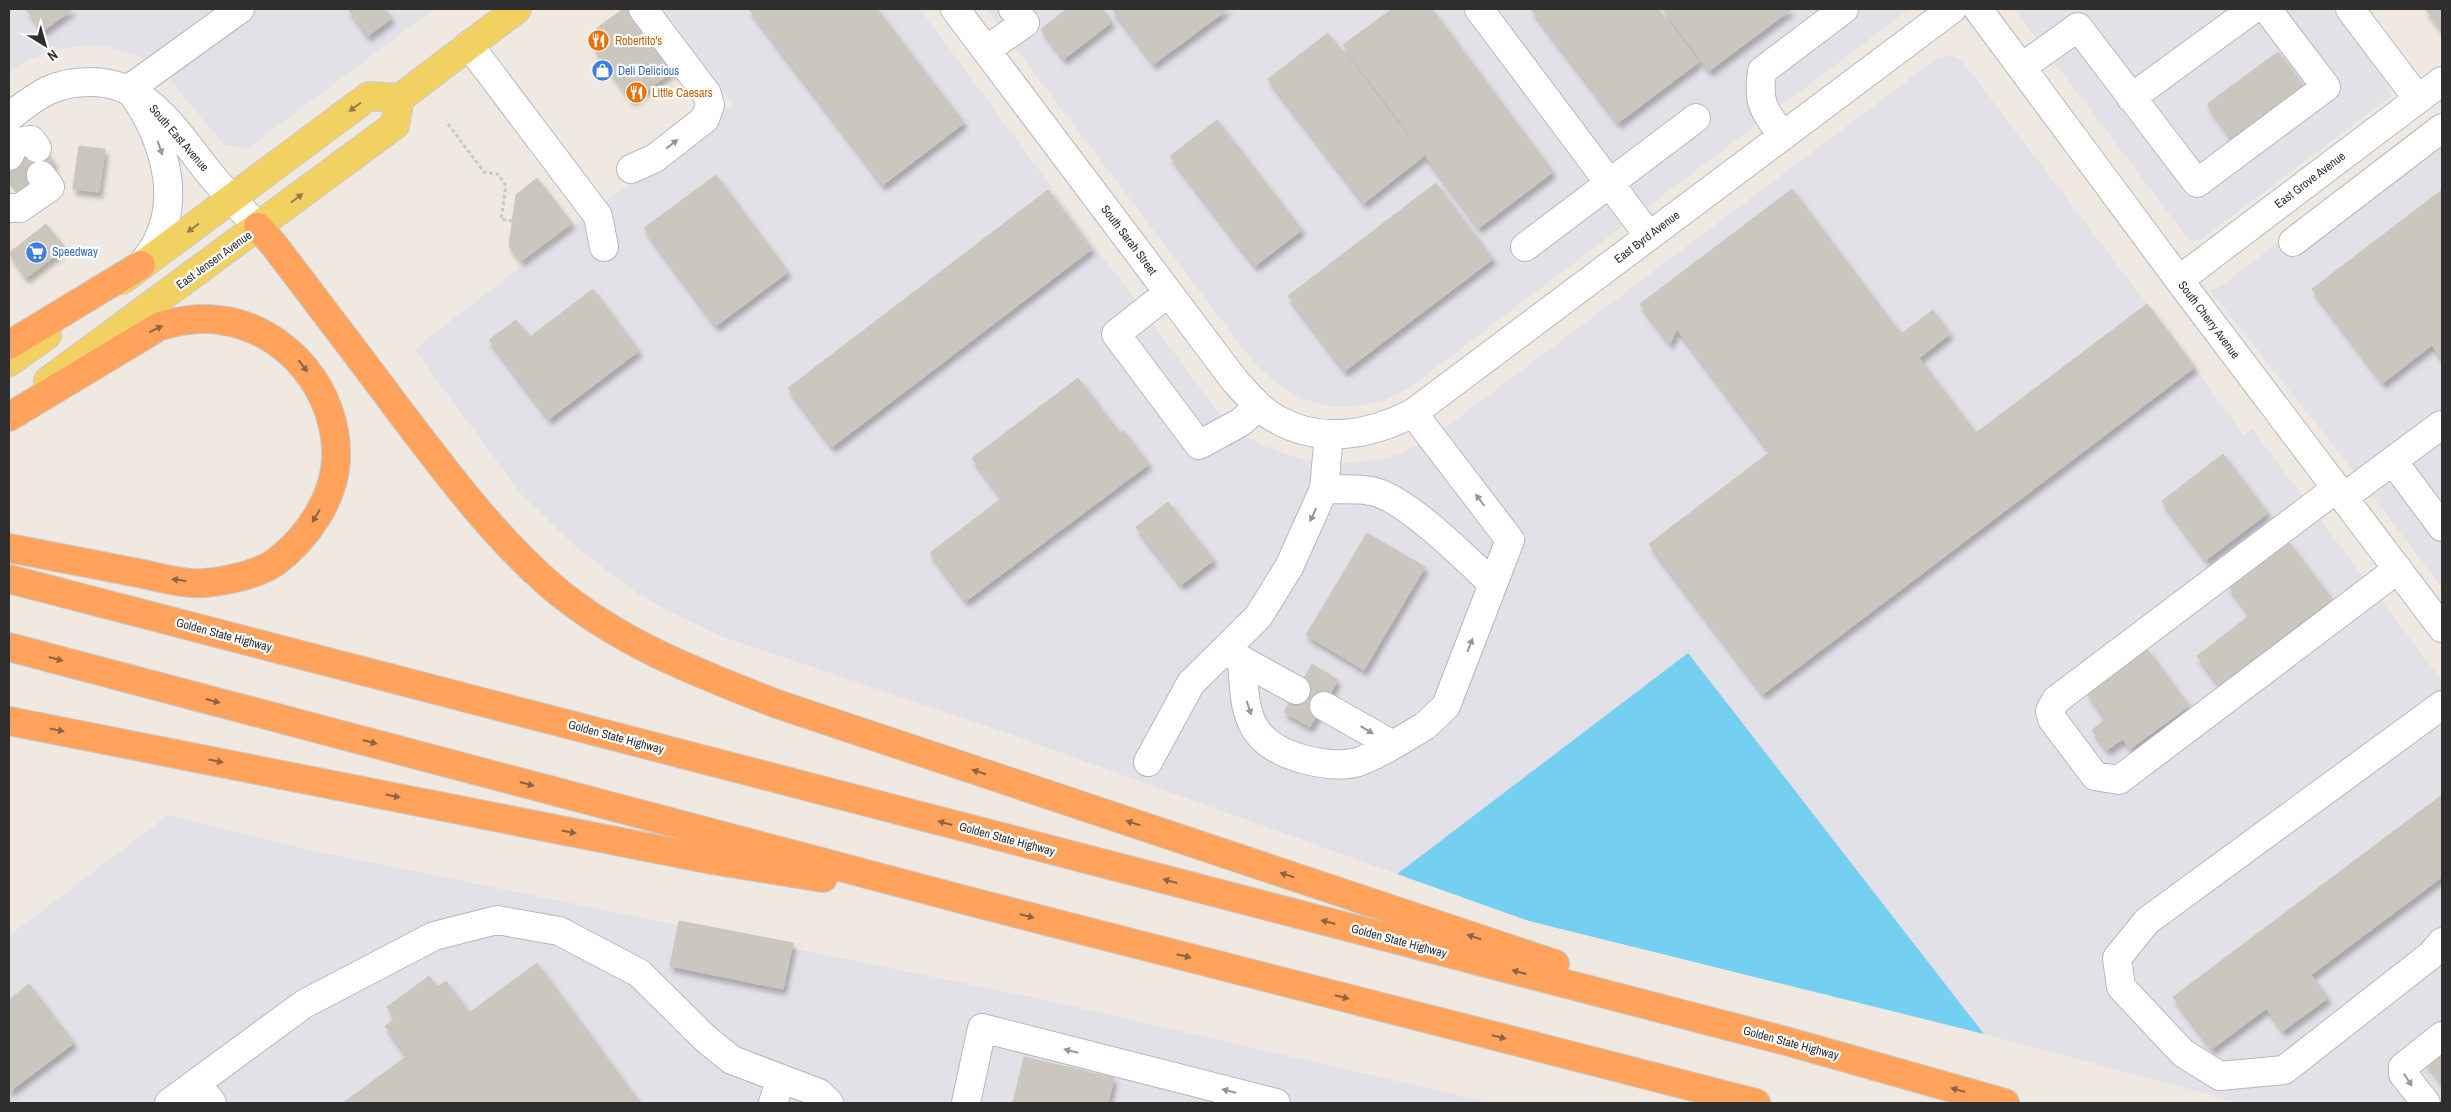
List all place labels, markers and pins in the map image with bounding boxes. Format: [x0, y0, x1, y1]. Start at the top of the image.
restaurant icon: Robertito's [587, 29, 611, 53]
place label: Robertito's [615, 33, 662, 49]
shop icon: Deli Delicious [590, 59, 614, 83]
place label: Deli Delicious [618, 63, 679, 79]
restaurant icon: Little Caesars [624, 81, 648, 105]
place label: Little Caesars [652, 85, 713, 101]
supermarket icon: Speedway [24, 240, 48, 264]
place label: Speedway [52, 244, 98, 260]

